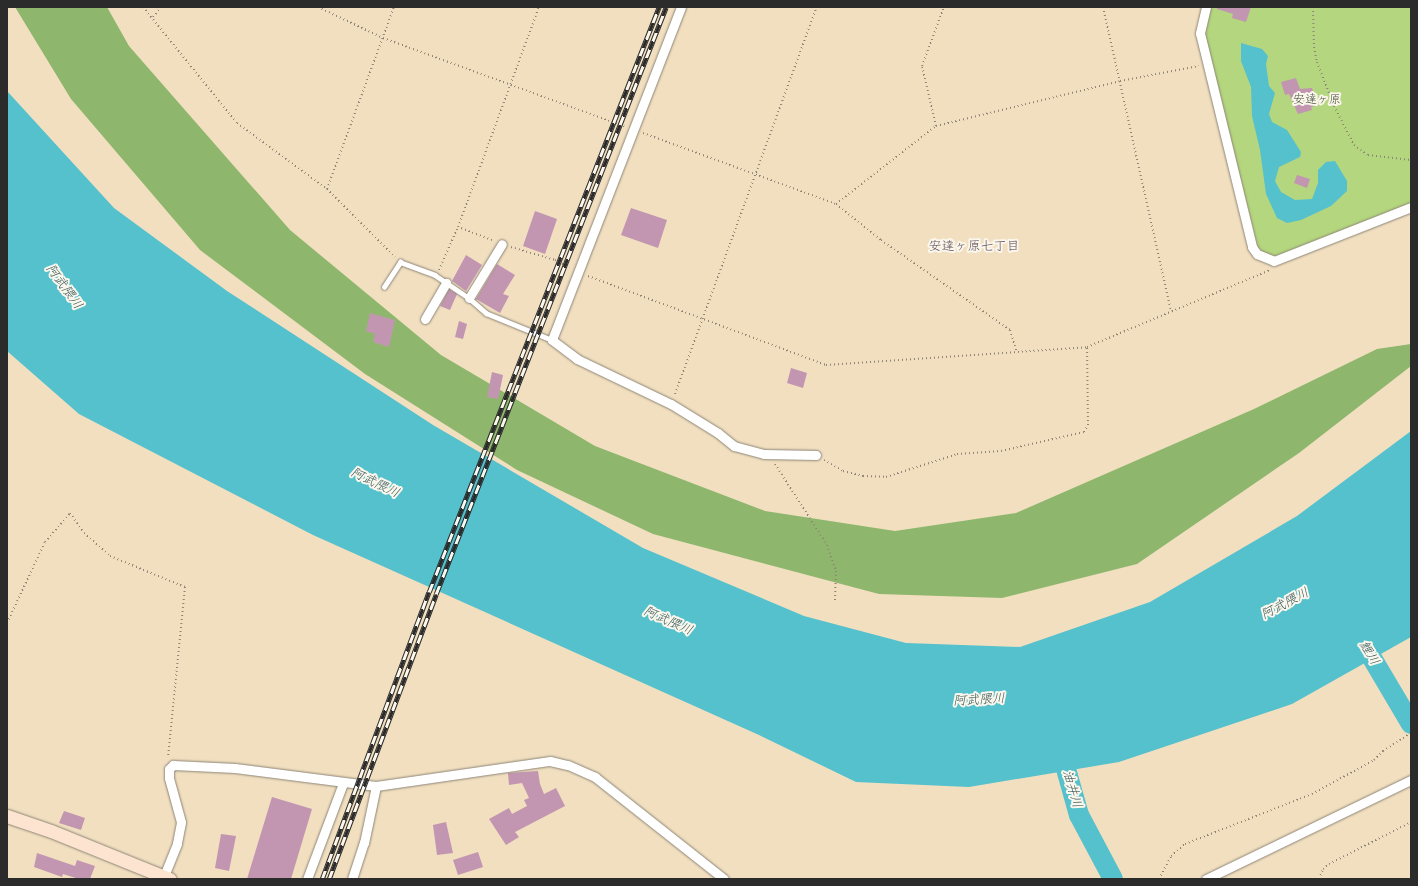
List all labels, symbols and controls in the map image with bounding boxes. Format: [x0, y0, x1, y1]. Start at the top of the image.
park label: 安達ヶ原 [1293, 93, 1341, 107]
district label: 安達ヶ原七丁目 [929, 238, 1019, 254]
water label: 阿武隈川 [42, 261, 86, 313]
water label: 阿武隈川 [348, 465, 402, 501]
water label: 阿武隈川 [1258, 585, 1312, 623]
water label: 阿武隈川 [641, 603, 695, 639]
water label: 鯉川 [1356, 638, 1382, 668]
water label: 阿武隈川 [953, 691, 1005, 709]
water label: 油井川 [1059, 768, 1085, 810]

